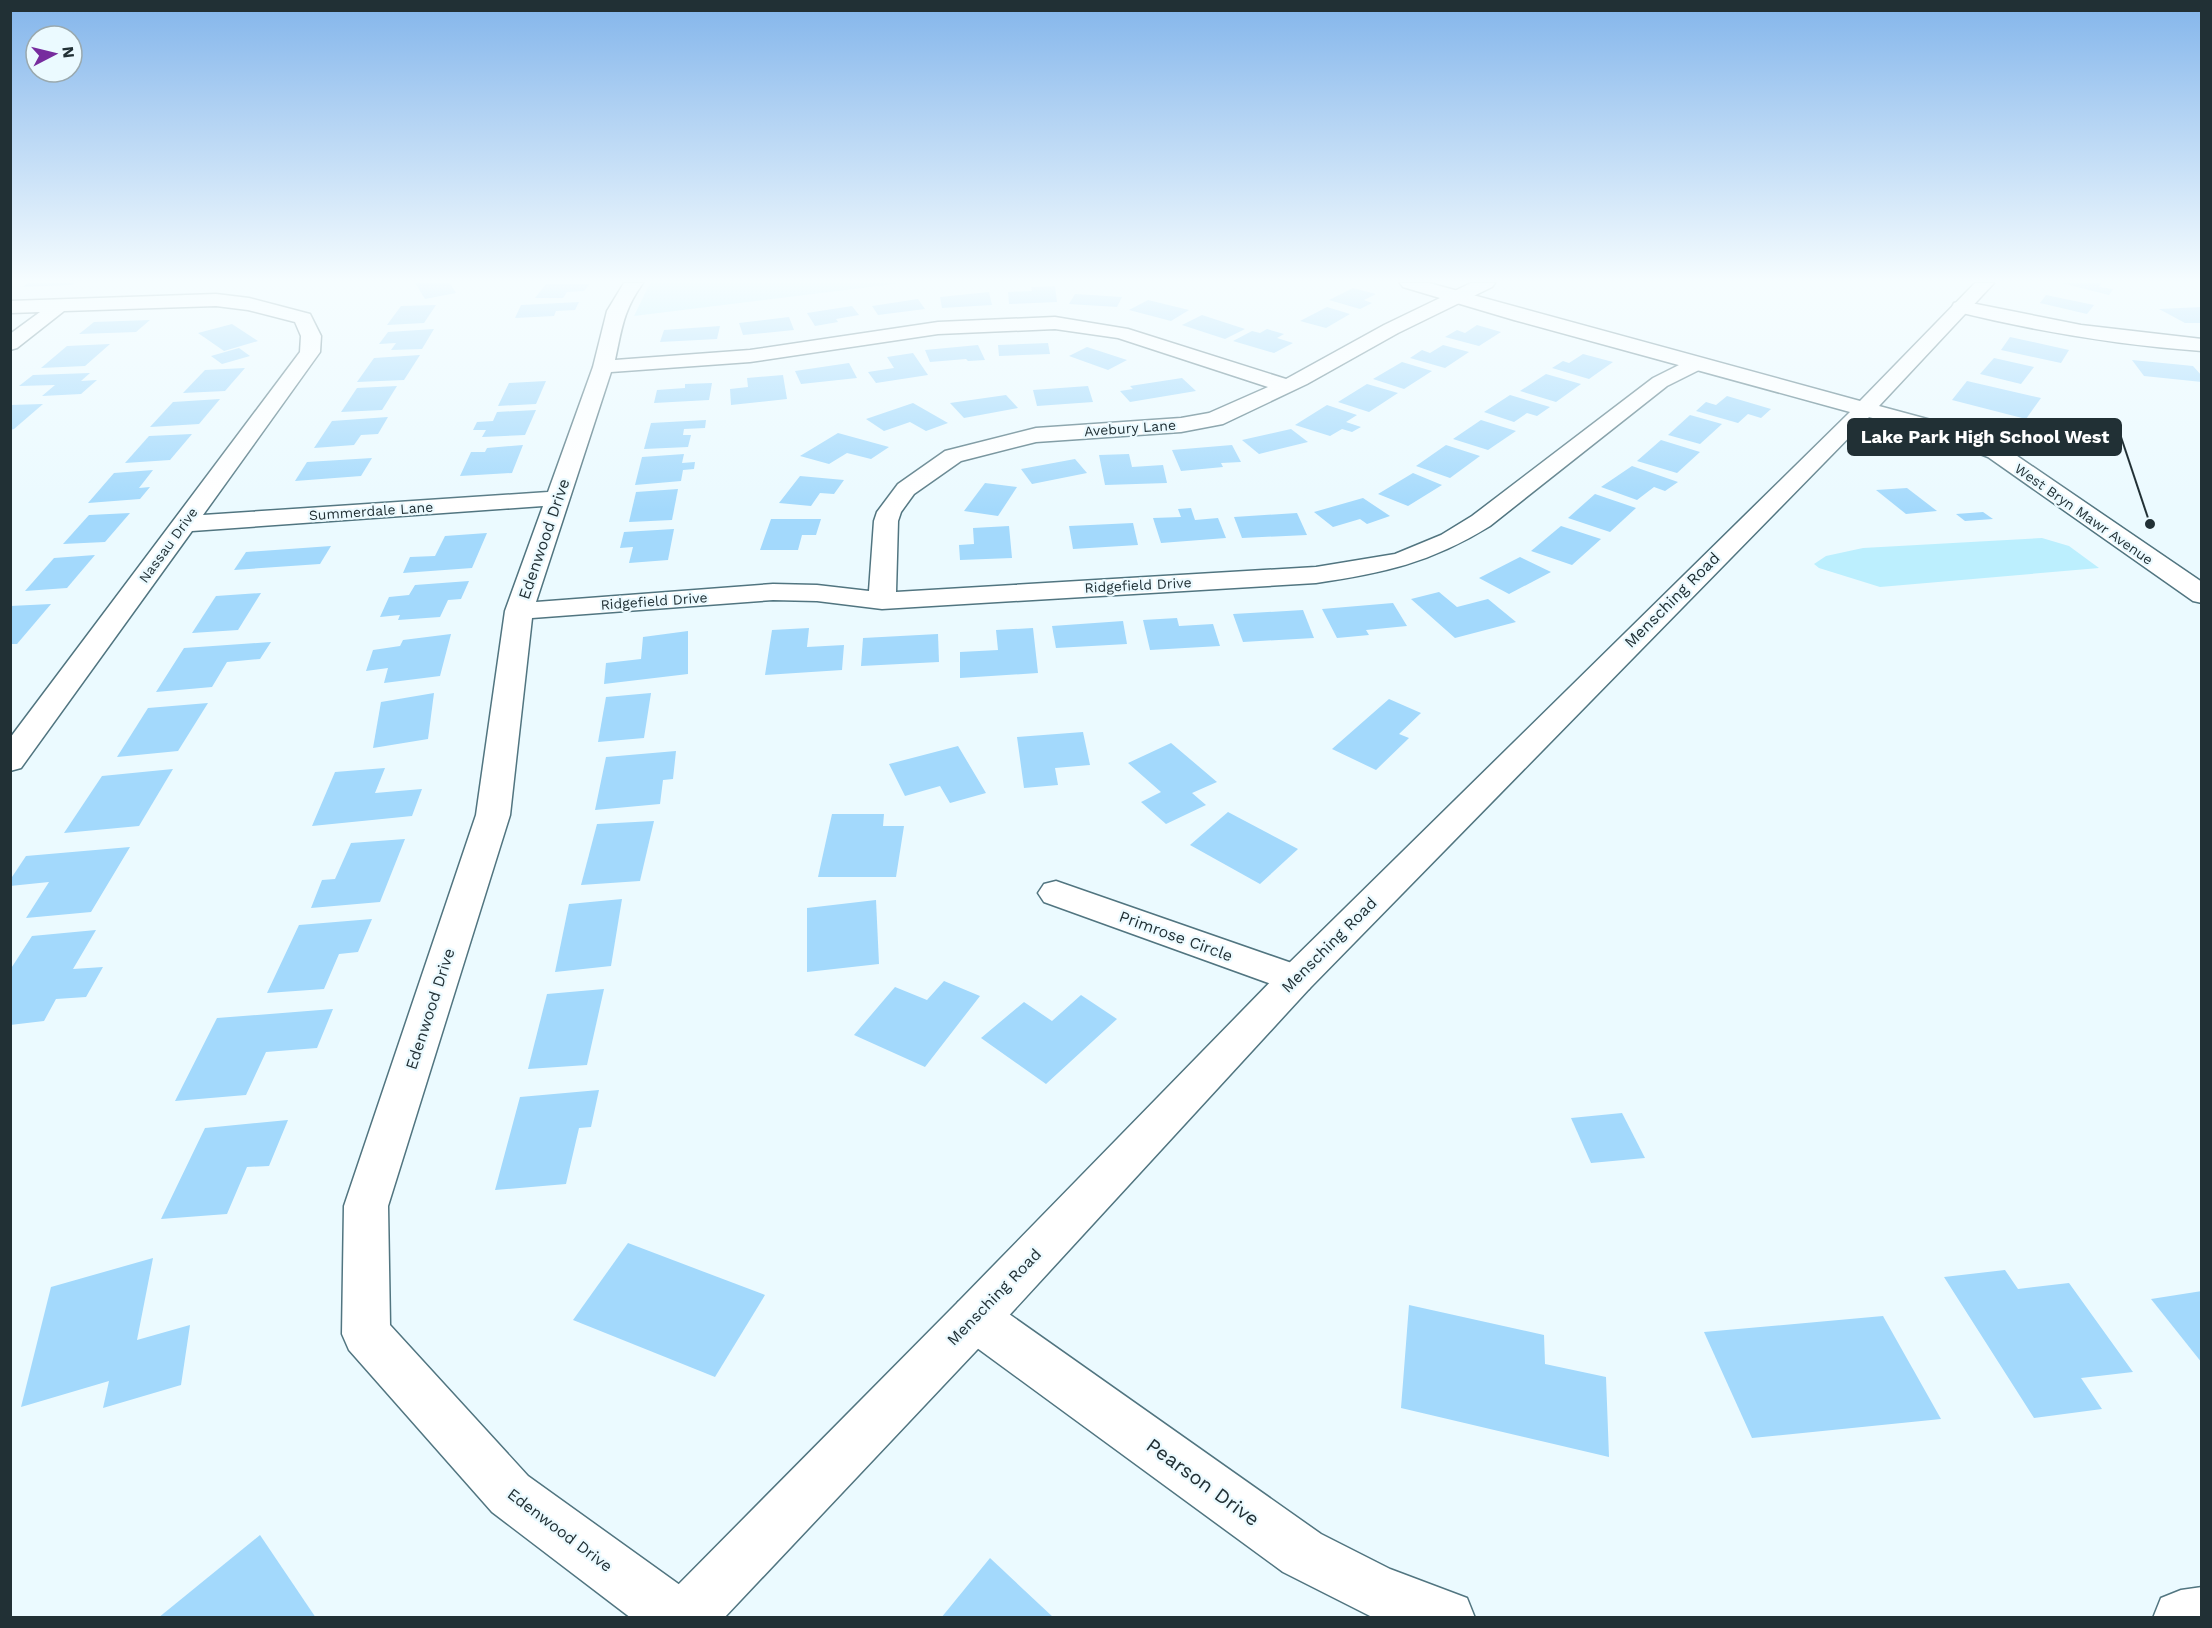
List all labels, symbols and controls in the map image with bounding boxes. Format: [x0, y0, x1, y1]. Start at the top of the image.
north arrow [24, 24, 84, 84]
text: N [58, 45, 79, 59]
street label: Avebury Lane [1084, 417, 1176, 439]
callout: Lake Park High School West [1848, 419, 2121, 455]
text: Lake Park High School West [1861, 426, 2109, 447]
street label: West Bryn Mawr Avenue [2012, 460, 2156, 568]
street label: Edenwood Drive [514, 476, 574, 602]
street label: Summerdale Lane [308, 499, 434, 523]
street label: Nassau Drive [135, 504, 201, 586]
street label: Mensching Road [1620, 548, 1724, 652]
street label: Ridgefield Drive [1084, 574, 1192, 596]
street label: Ridgefield Drive [600, 589, 708, 613]
street label: Mensching Road [1277, 893, 1381, 997]
street label: Primrose Circle [1117, 907, 1235, 965]
street label: Edenwood Drive [401, 946, 459, 1072]
street label: Mensching Road [943, 1245, 1045, 1349]
street label: Pearson Drive [1142, 1433, 1264, 1531]
street label: Edenwood Drive [504, 1484, 616, 1576]

